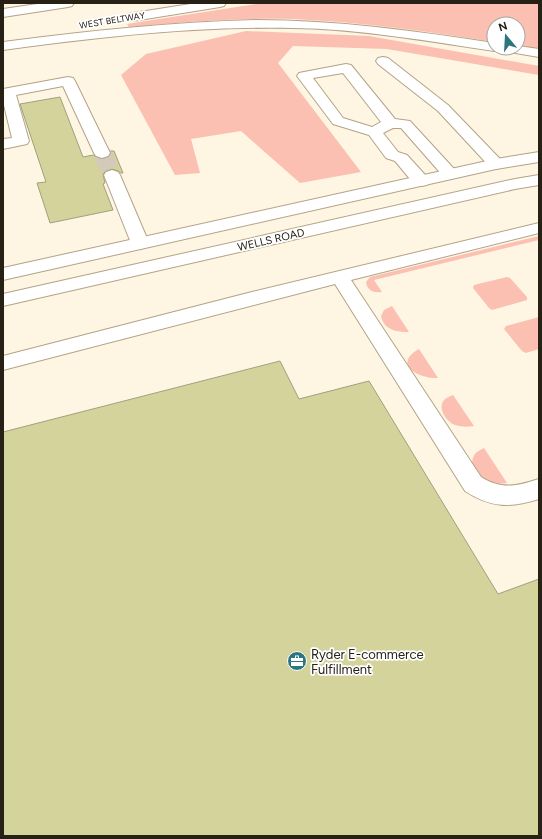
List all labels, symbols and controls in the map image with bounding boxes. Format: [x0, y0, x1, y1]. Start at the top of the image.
street label: WEST BELTWAY [78, 9, 146, 31]
north arrow [486, 16, 526, 56]
text: N [497, 19, 509, 34]
street label: WELLS ROAD [236, 226, 306, 254]
place label: Ryder E-commerce Fulfillment [311, 647, 424, 677]
office icon: Ryder E-commerce Fulfillment [286, 650, 308, 672]

